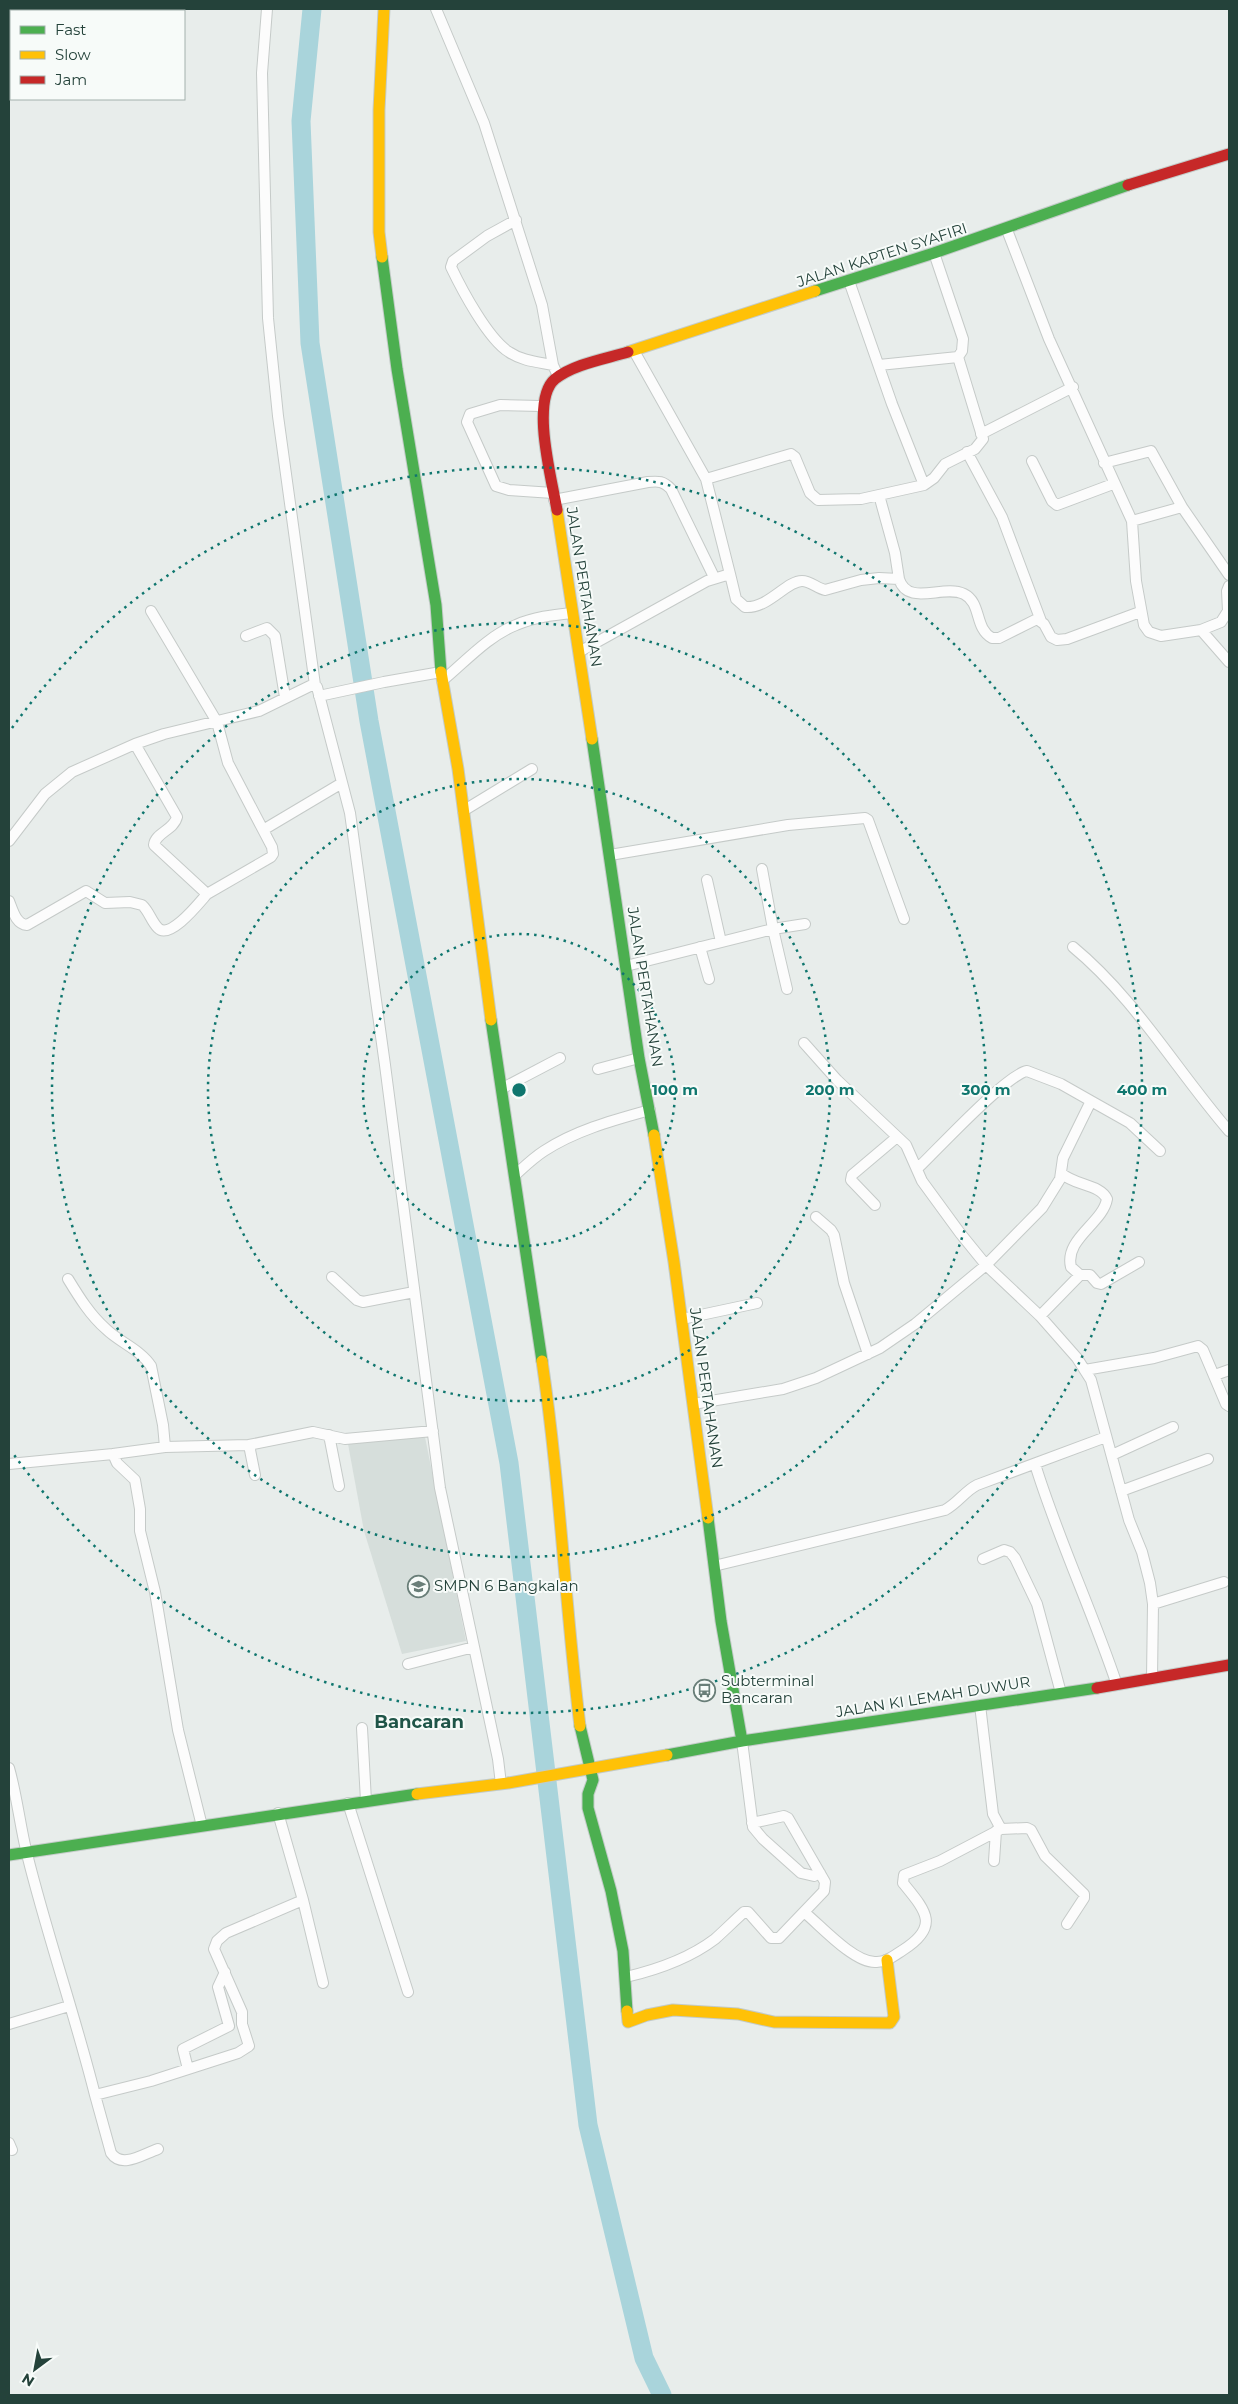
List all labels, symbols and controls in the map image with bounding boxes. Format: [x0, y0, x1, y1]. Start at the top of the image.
legend [10, 10, 185, 100]
text: Fast [55, 20, 86, 39]
text: Slow [55, 45, 91, 64]
text: Jam [54, 70, 87, 89]
street label: JALAN KAPTEN SYAFIRI [793, 218, 969, 291]
street label: JALAN PERTAHANAN [562, 504, 607, 668]
street label: JALAN PERTAHANAN [623, 904, 668, 1068]
text: 100 m [652, 1080, 698, 1099]
text: 200 m [805, 1080, 855, 1099]
text: 300 m [960, 1080, 1011, 1099]
text: 400 m [1117, 1080, 1167, 1099]
centre of rings [510, 1081, 528, 1099]
street label: JALAN PERTAHANAN [686, 1305, 727, 1469]
school or university icon: SMPN 6 Bangkalan [406, 1574, 430, 1598]
place label: SMPN 6 Bangkalan [434, 1576, 579, 1595]
place label: Subterminal Bancaran [721, 1671, 814, 1707]
street label: JALAN KI LEMAH DUWUR [833, 1672, 1032, 1721]
bus stop icon: Subterminal Bancaran [693, 1678, 717, 1702]
district label: Bancaran [374, 1711, 464, 1733]
north arrow [10, 2344, 60, 2394]
text: N [19, 2369, 38, 2391]

